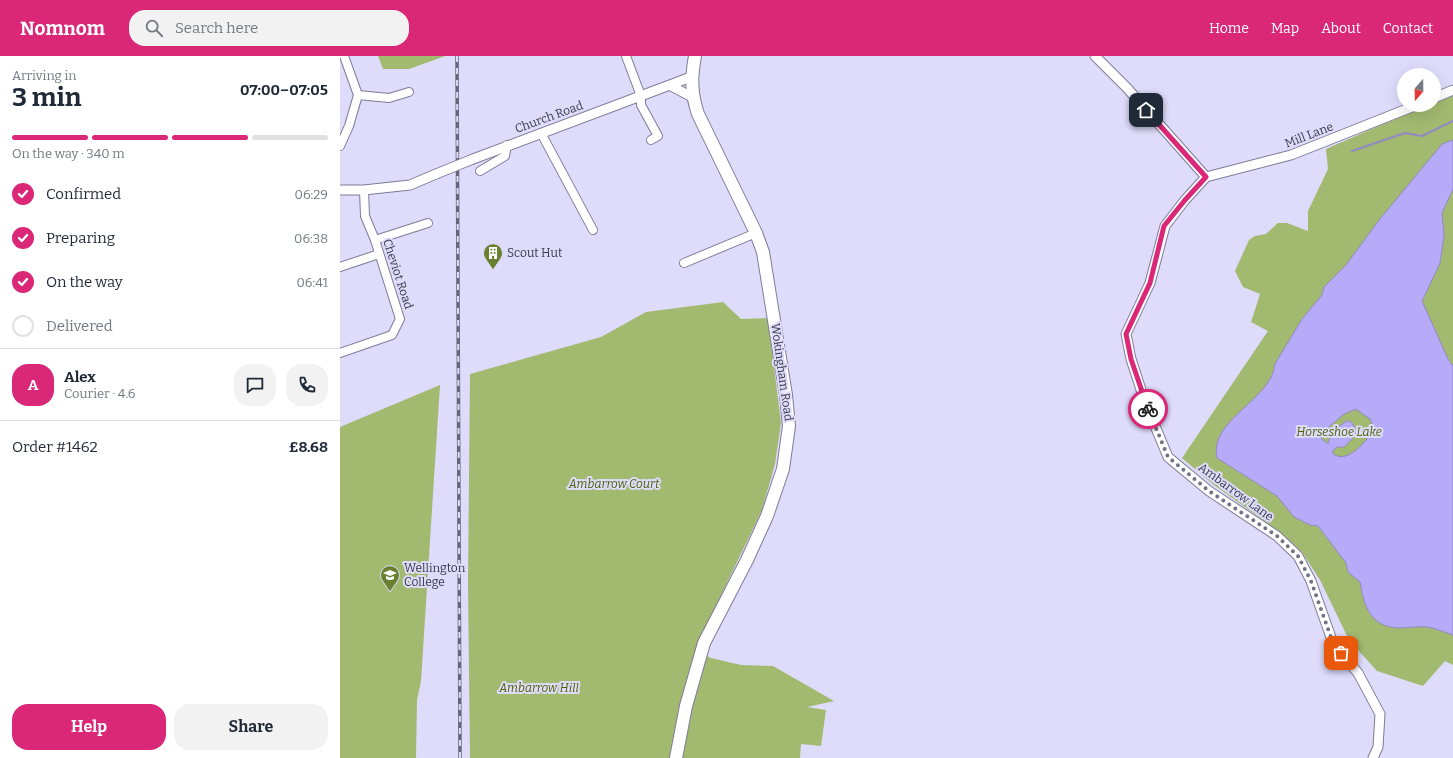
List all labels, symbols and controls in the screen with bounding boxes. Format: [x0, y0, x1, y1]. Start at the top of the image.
search box [129, 10, 409, 46]
text: Nomnom [20, 17, 105, 40]
icon: search [143, 17, 165, 39]
text: Search here [175, 19, 258, 37]
text: Home [1209, 20, 1249, 37]
text: Map [1271, 20, 1299, 37]
text: About [1321, 20, 1361, 37]
text: Contact [1383, 20, 1433, 37]
text: Arriving in [12, 68, 77, 83]
north arrow [1397, 68, 1441, 112]
map controls [1397, 68, 1441, 112]
text: 07:00–07:05 [240, 81, 328, 99]
text: 3 min [12, 82, 81, 113]
pin [1129, 93, 1163, 127]
street label: Church Road [513, 98, 585, 136]
icon: home [1135, 99, 1157, 121]
street label: Mill Lane [1283, 119, 1335, 151]
text: On the way · 340 m [12, 146, 125, 161]
icon: check [12, 183, 34, 205]
text: Confirmed [46, 185, 121, 203]
text: 06:29 [295, 187, 328, 202]
icon: check [12, 227, 34, 249]
text: Preparing [46, 229, 115, 247]
text: 06:38 [294, 231, 328, 246]
street label: Cheviot Road [380, 237, 416, 311]
building icon: Scout Hut [482, 242, 504, 270]
place label: Scout Hut [507, 246, 563, 260]
icon: check [12, 271, 34, 293]
text: On the way [46, 273, 123, 291]
text: 06:41 [296, 275, 328, 290]
text: Delivered [46, 317, 113, 335]
street label: Wokingham Road [768, 322, 796, 422]
button: chat [234, 364, 276, 406]
button: phone [286, 364, 328, 406]
text: Alex [64, 368, 96, 386]
text: A [28, 376, 38, 394]
text: Courier · 4.6 [64, 386, 136, 401]
courier [1128, 389, 1168, 429]
icon: bike [1137, 398, 1159, 420]
park label: Horseshoe Lake [1296, 425, 1382, 439]
text: Order #1462 [12, 438, 98, 456]
text: £8.68 [289, 438, 328, 456]
street label: Ambarrow Lane [1196, 460, 1276, 524]
park label: Ambarrow Court [568, 477, 660, 491]
place label: Wellington College [404, 561, 466, 589]
school or university icon: Wellington College [379, 564, 401, 592]
pin [1324, 636, 1358, 670]
icon: bag [1330, 642, 1352, 664]
park label: Ambarrow Hill [498, 681, 579, 695]
button: Help [12, 704, 166, 750]
button: Share [174, 704, 328, 750]

